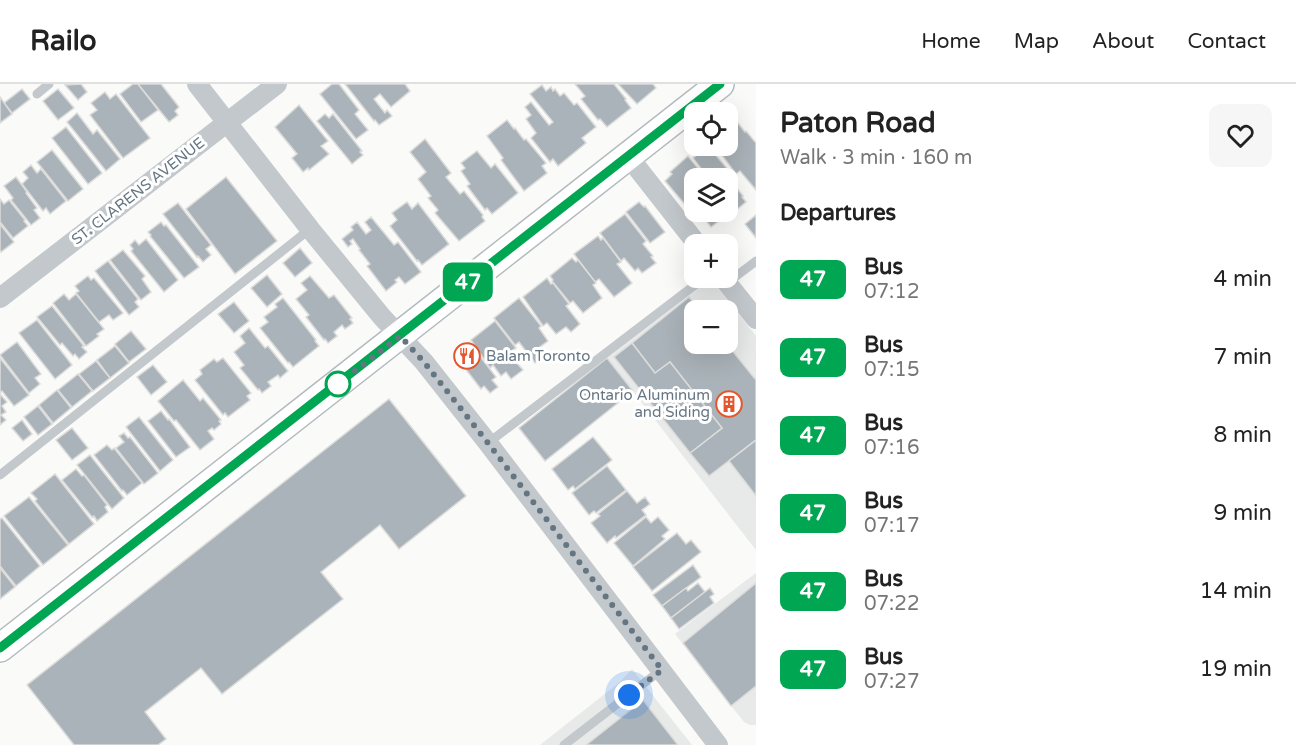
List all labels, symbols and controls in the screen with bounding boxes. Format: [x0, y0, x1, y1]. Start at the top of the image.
text: Railo [30, 24, 97, 58]
text: Home [921, 29, 981, 54]
text: Map [1014, 29, 1059, 54]
text: About [1092, 29, 1154, 54]
text: Contact [1187, 29, 1266, 54]
map controls [684, 102, 738, 354]
button: locate [684, 102, 738, 156]
button: heart [1209, 104, 1272, 167]
text: Paton Road [780, 106, 936, 140]
street label: ST. CLARENS AVENUE [68, 133, 208, 249]
text: Walk · 3 min · 160 m [780, 146, 972, 170]
button: layers [684, 168, 738, 222]
text: Departures [780, 200, 896, 226]
button: + [684, 234, 738, 288]
text: Bus [864, 254, 903, 280]
line badge: 47 [441, 262, 495, 302]
text: 4 min [1213, 266, 1272, 292]
text: 47 [800, 267, 826, 292]
text: 47 [455, 270, 481, 295]
text: 07:12 [864, 280, 919, 304]
button: − [684, 300, 738, 354]
text: Bus [864, 332, 903, 358]
restaurant icon: Balam Toronto [452, 341, 482, 371]
text: 7 min [1213, 344, 1272, 370]
text: 47 [800, 345, 826, 370]
place label: Balam Toronto [486, 347, 590, 365]
text: 07:15 [864, 358, 919, 382]
unlabelled marker [325, 371, 351, 397]
place label: Ontario Aluminum and Siding [579, 386, 710, 421]
building icon: Ontario Aluminum and Siding [714, 389, 744, 419]
text: Bus [864, 410, 903, 436]
text: 8 min [1213, 422, 1272, 448]
text: 47 [800, 423, 826, 448]
text: 07:16 [864, 436, 919, 460]
text: Bus [864, 488, 903, 514]
text: 9 min [1213, 500, 1272, 526]
text: 47 [800, 501, 826, 526]
text: 07:17 [864, 514, 919, 538]
text: Bus [864, 566, 903, 592]
text: 14 min [1200, 578, 1272, 604]
text: 47 [800, 579, 826, 604]
text: 07:22 [864, 592, 919, 616]
text: Bus [864, 644, 903, 670]
text: 19 min [1200, 656, 1272, 682]
text: 47 [800, 657, 826, 682]
text: 07:27 [864, 670, 919, 694]
your location [614, 680, 644, 710]

